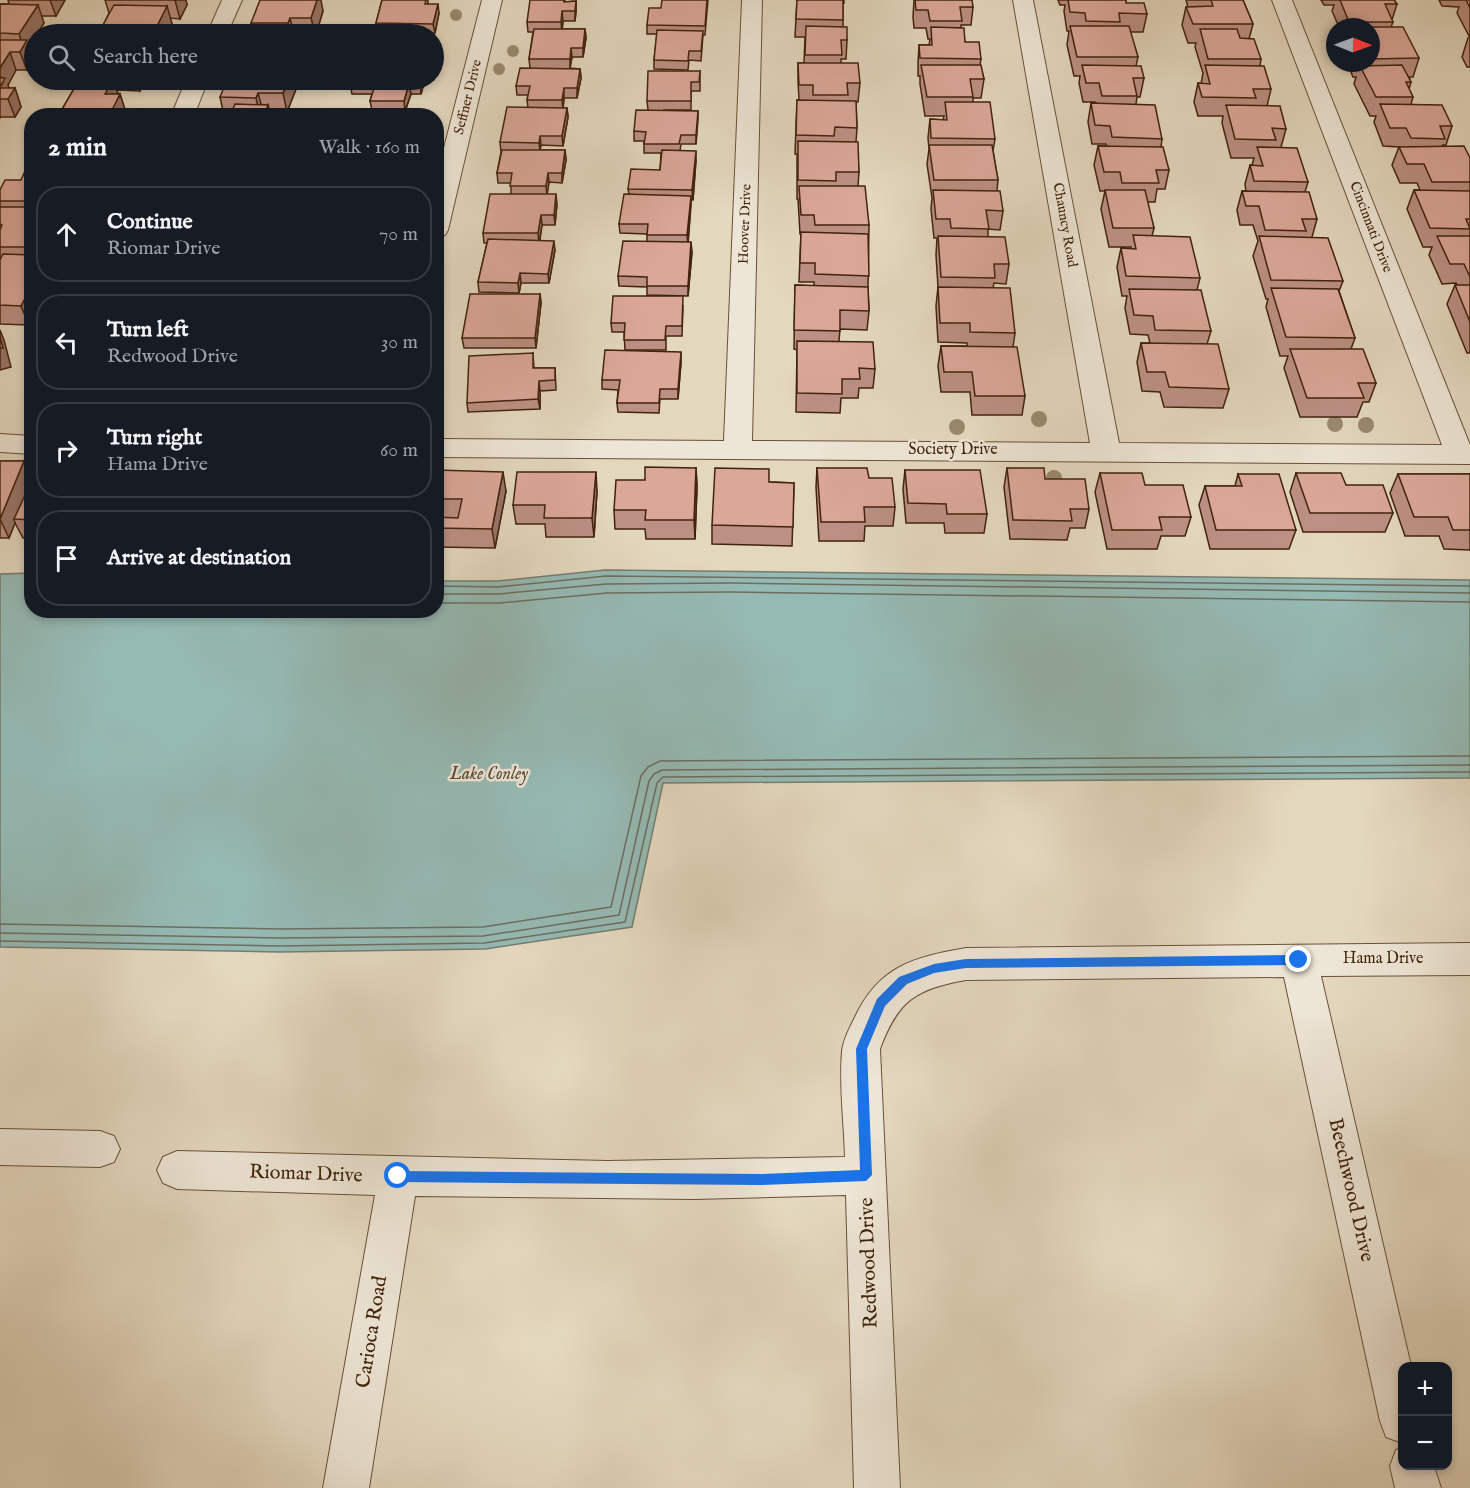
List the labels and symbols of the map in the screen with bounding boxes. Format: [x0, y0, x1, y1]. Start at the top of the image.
north arrow [1326, 18, 1380, 72]
street label: Seffner Drive [450, 57, 486, 136]
street label: Cincinnati Drive [1345, 179, 1397, 276]
street label: Chauncy Road [1049, 181, 1081, 269]
street label: Hoover Drive [735, 183, 755, 264]
street label: Society Drive [908, 440, 998, 460]
water label: Lake Conley [449, 763, 528, 786]
route end [1285, 946, 1311, 972]
street label: Hama Drive [1343, 949, 1423, 969]
street label: Beechwood Drive [1322, 1116, 1380, 1264]
street label: Riomar Drive [249, 1160, 363, 1188]
route start [384, 1162, 410, 1188]
street label: Redwood Drive [854, 1197, 884, 1329]
street label: Carioca Road [351, 1274, 393, 1390]

